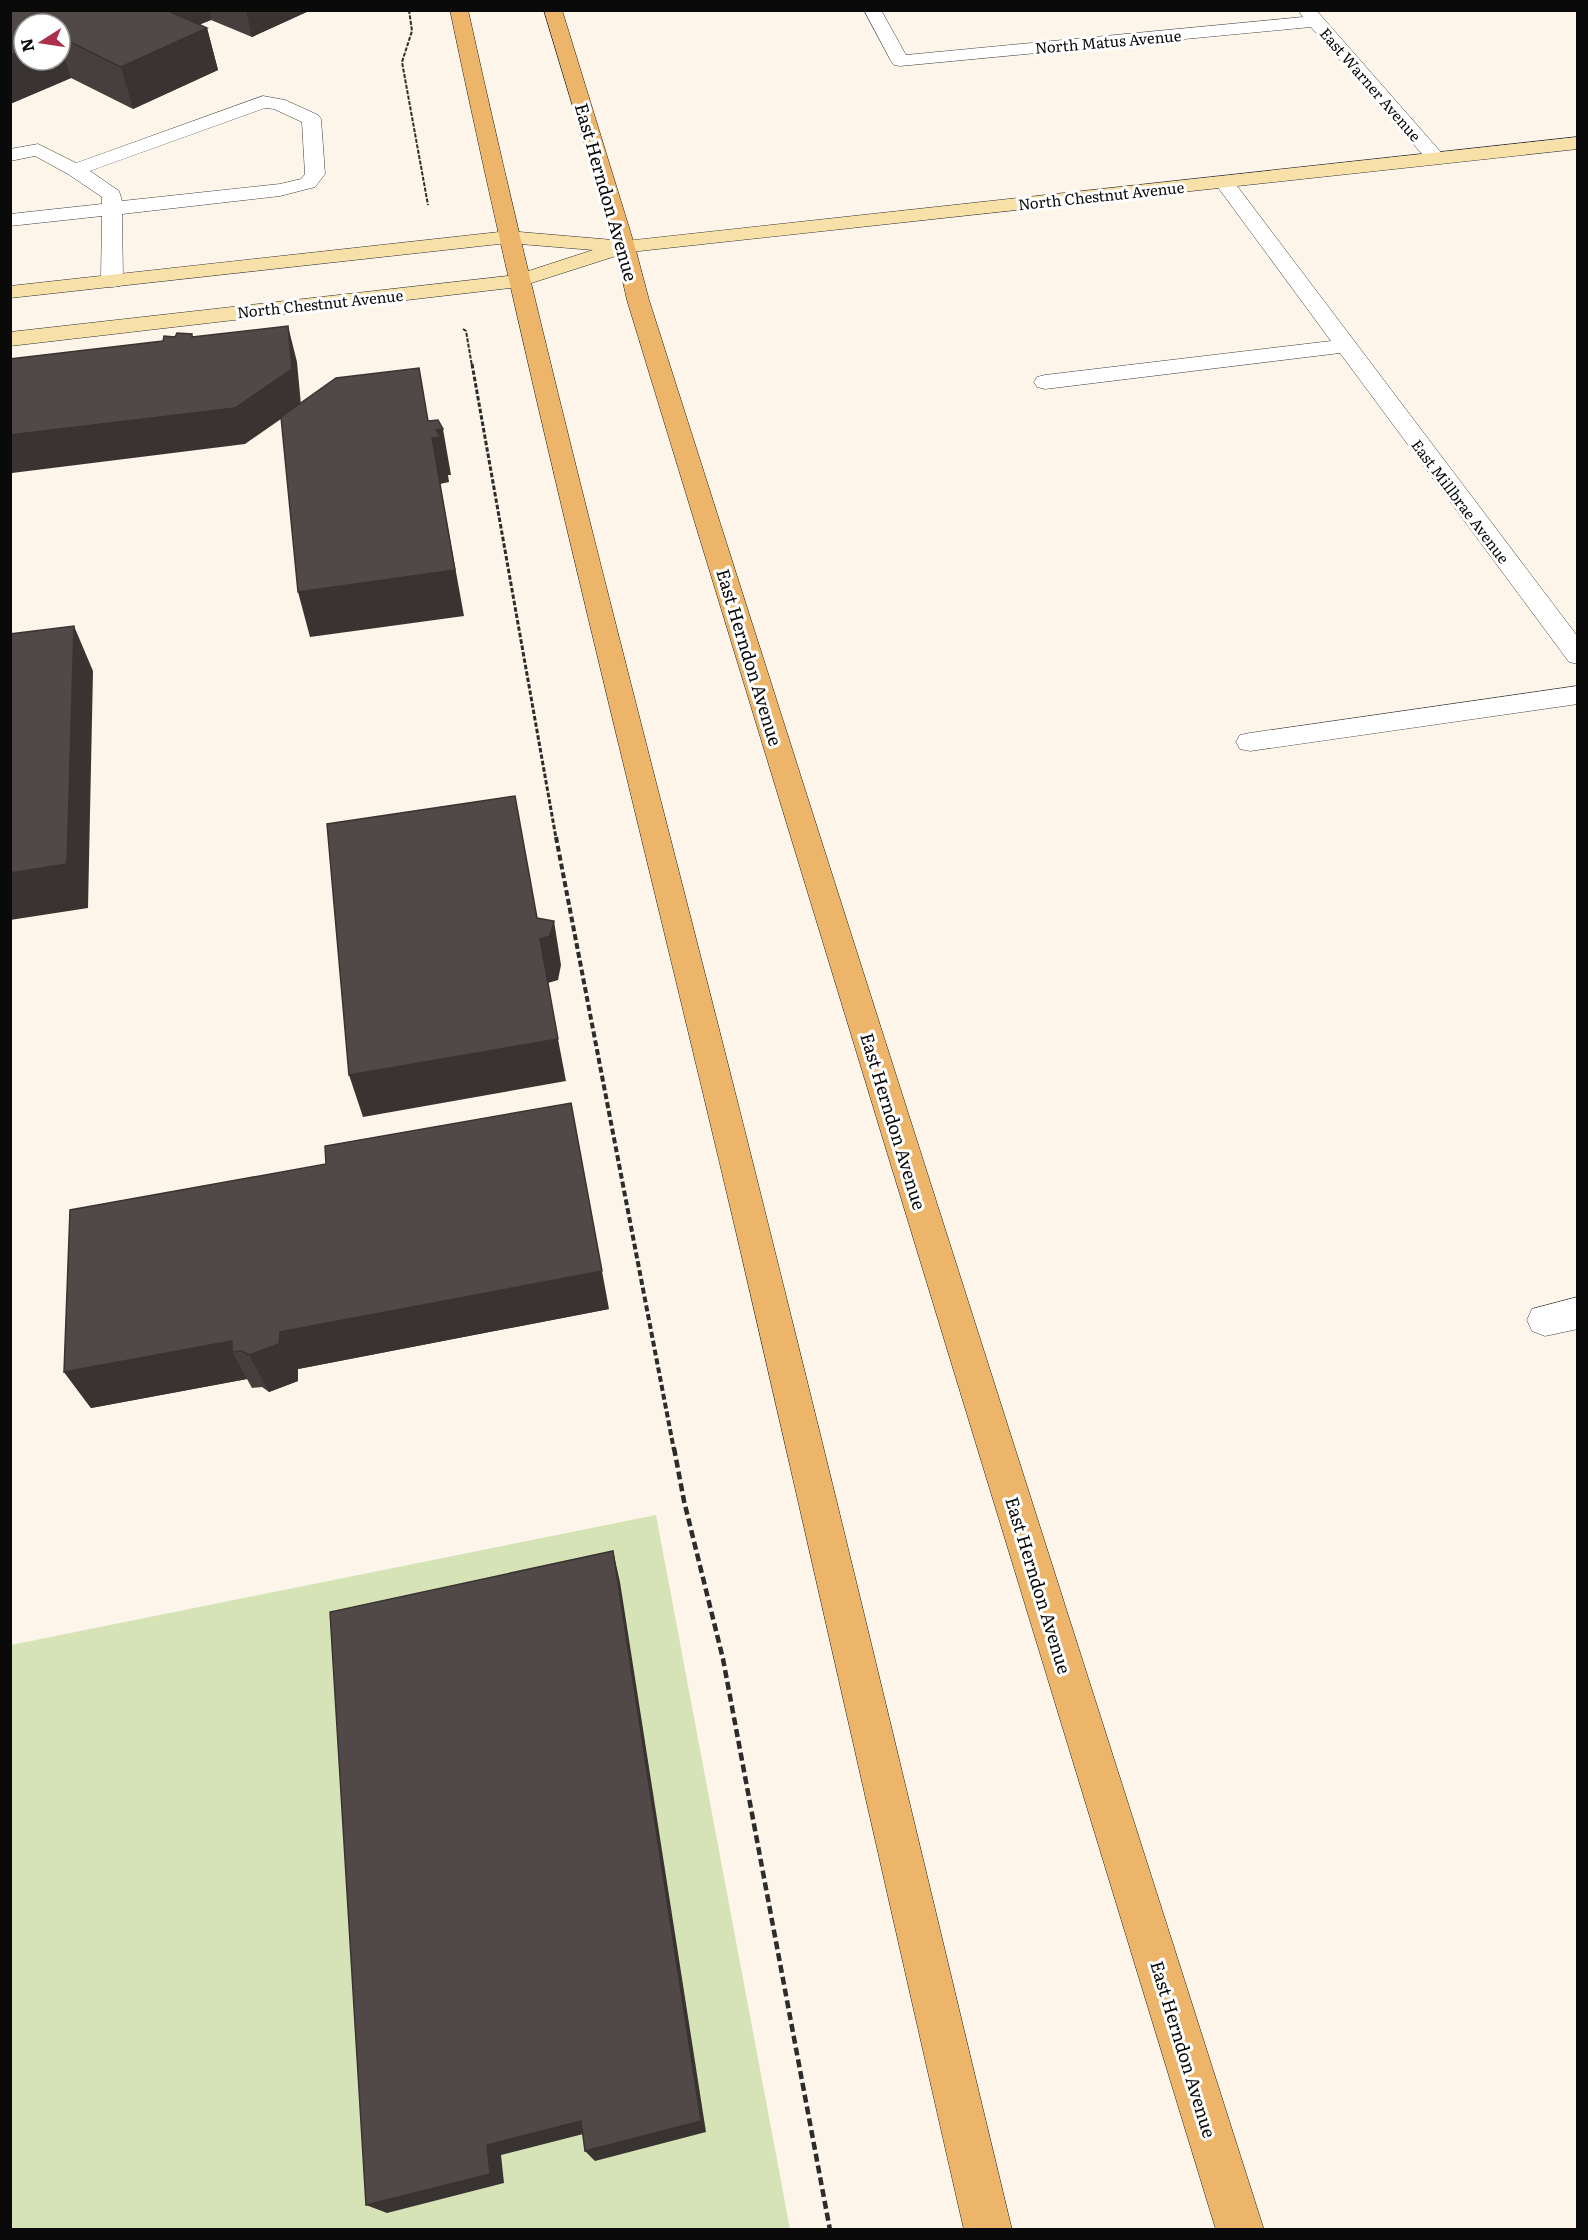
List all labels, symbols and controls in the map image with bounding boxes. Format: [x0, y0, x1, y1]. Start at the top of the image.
north arrow [12, 12, 72, 72]
street label: East Warner Avenue [1315, 22, 1427, 146]
street label: North Matus Avenue [1034, 23, 1182, 59]
text: N [13, 36, 39, 54]
street label: East Herndon Avenue [569, 100, 645, 284]
street label: North Chestnut Avenue [1017, 175, 1185, 215]
street label: North Chestnut Avenue [236, 283, 404, 323]
street label: East Millbrae Avenue [1406, 434, 1516, 568]
street label: East Herndon Avenue [710, 565, 790, 749]
street label: East Herndon Avenue [854, 1029, 934, 1213]
street label: East Herndon Avenue [999, 1493, 1079, 1677]
street label: East Herndon Avenue [1144, 1957, 1224, 2141]

